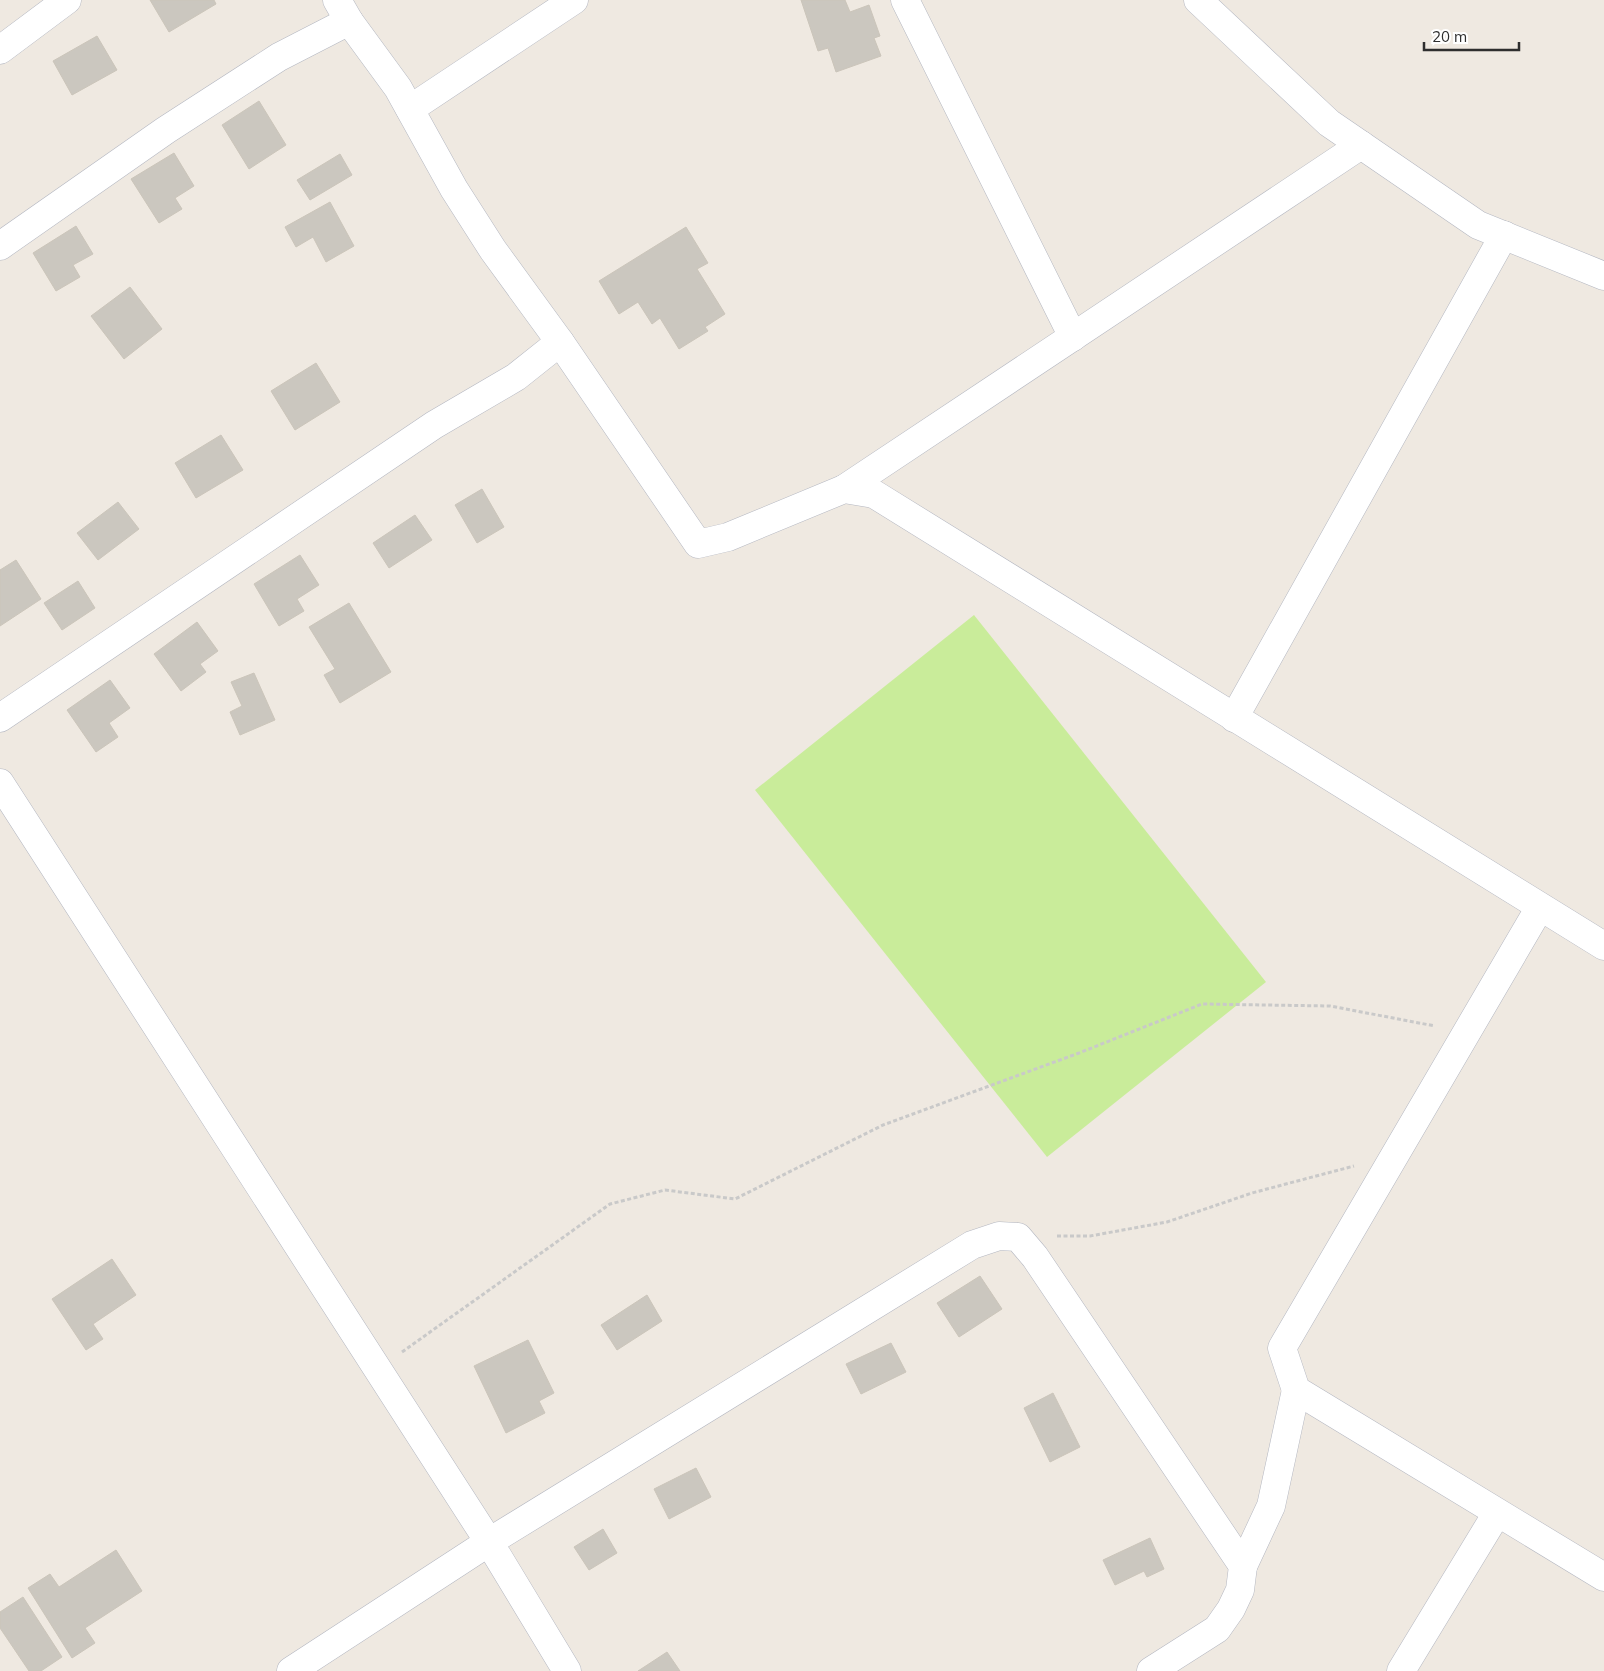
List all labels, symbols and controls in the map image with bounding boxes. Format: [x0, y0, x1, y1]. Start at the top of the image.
scale bar [1424, 20, 1519, 52]
text: 20 m [1432, 27, 1467, 46]

